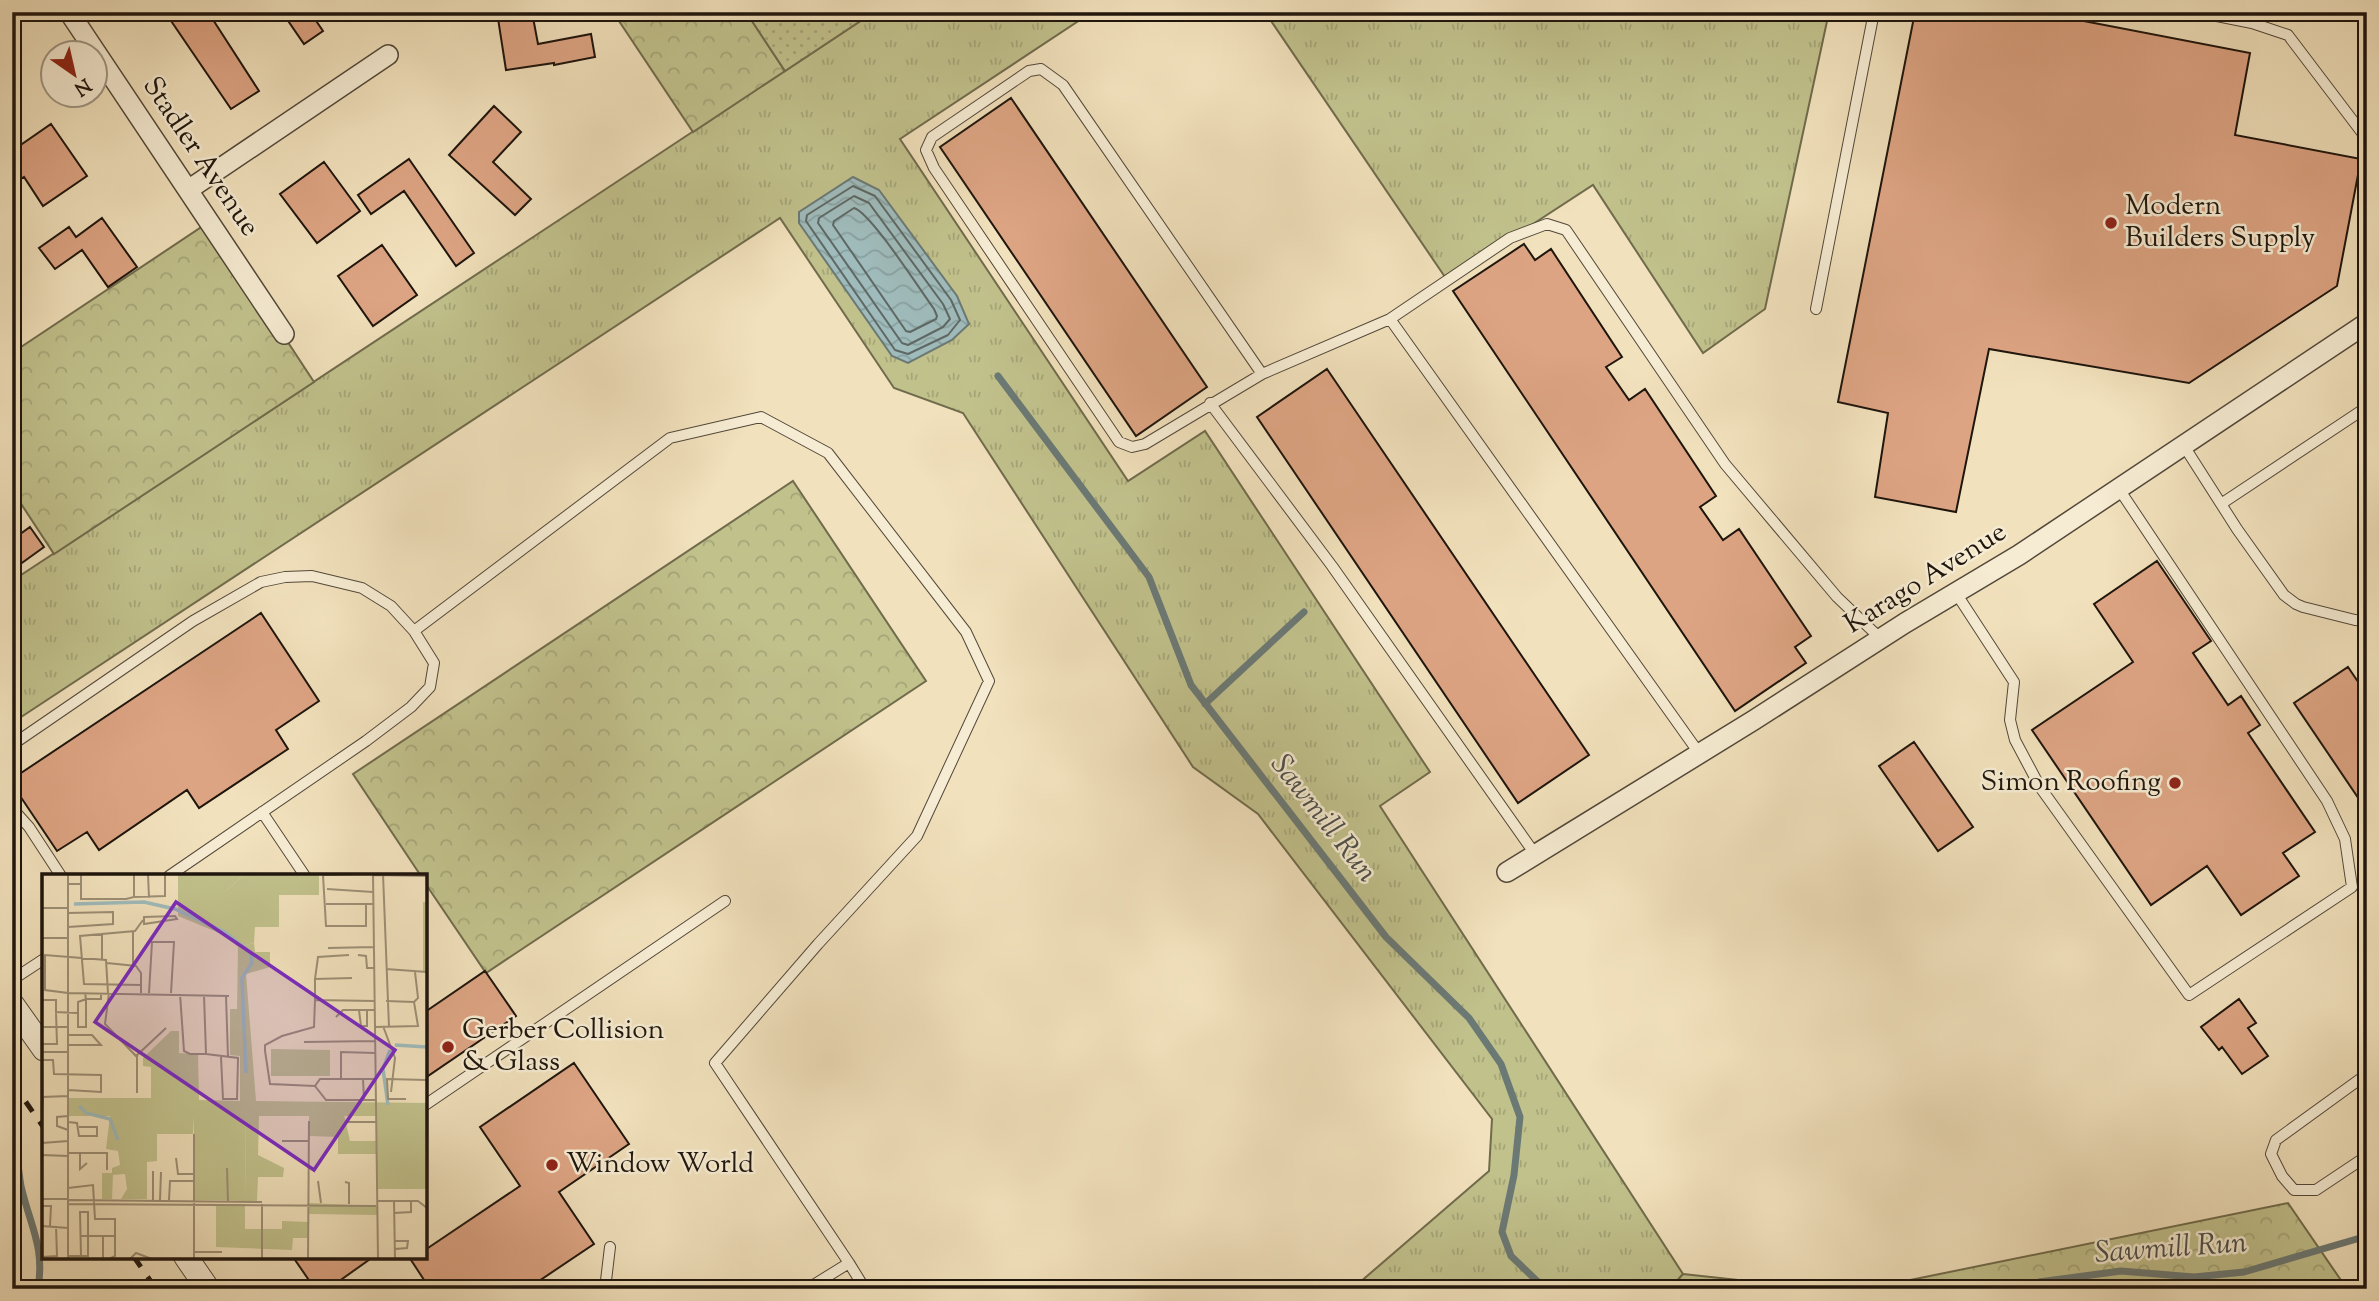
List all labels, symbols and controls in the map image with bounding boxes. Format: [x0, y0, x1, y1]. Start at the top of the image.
north arrow [38, 38, 108, 108]
street label: Stadler Avenue [132, 69, 268, 245]
text: N [68, 71, 96, 101]
place label: Modern Builders Supply [2125, 187, 2315, 259]
marker: Modern Builders Supply [2103, 215, 2119, 231]
street label: Karago Avenue [1837, 513, 2015, 645]
water label: Sawmill Run [1259, 746, 1387, 892]
place label: Simon Roofing [1981, 763, 2161, 803]
marker: Simon Roofing [2167, 775, 2183, 791]
inset map [42, 874, 427, 1259]
place label: Gerber Collision & Glass [462, 1011, 664, 1083]
marker: Gerber Collision & Glass [440, 1039, 456, 1055]
place label: Window World [566, 1145, 754, 1185]
marker: Window World [544, 1157, 560, 1173]
water label: Sawmill Run [2093, 1222, 2249, 1276]

